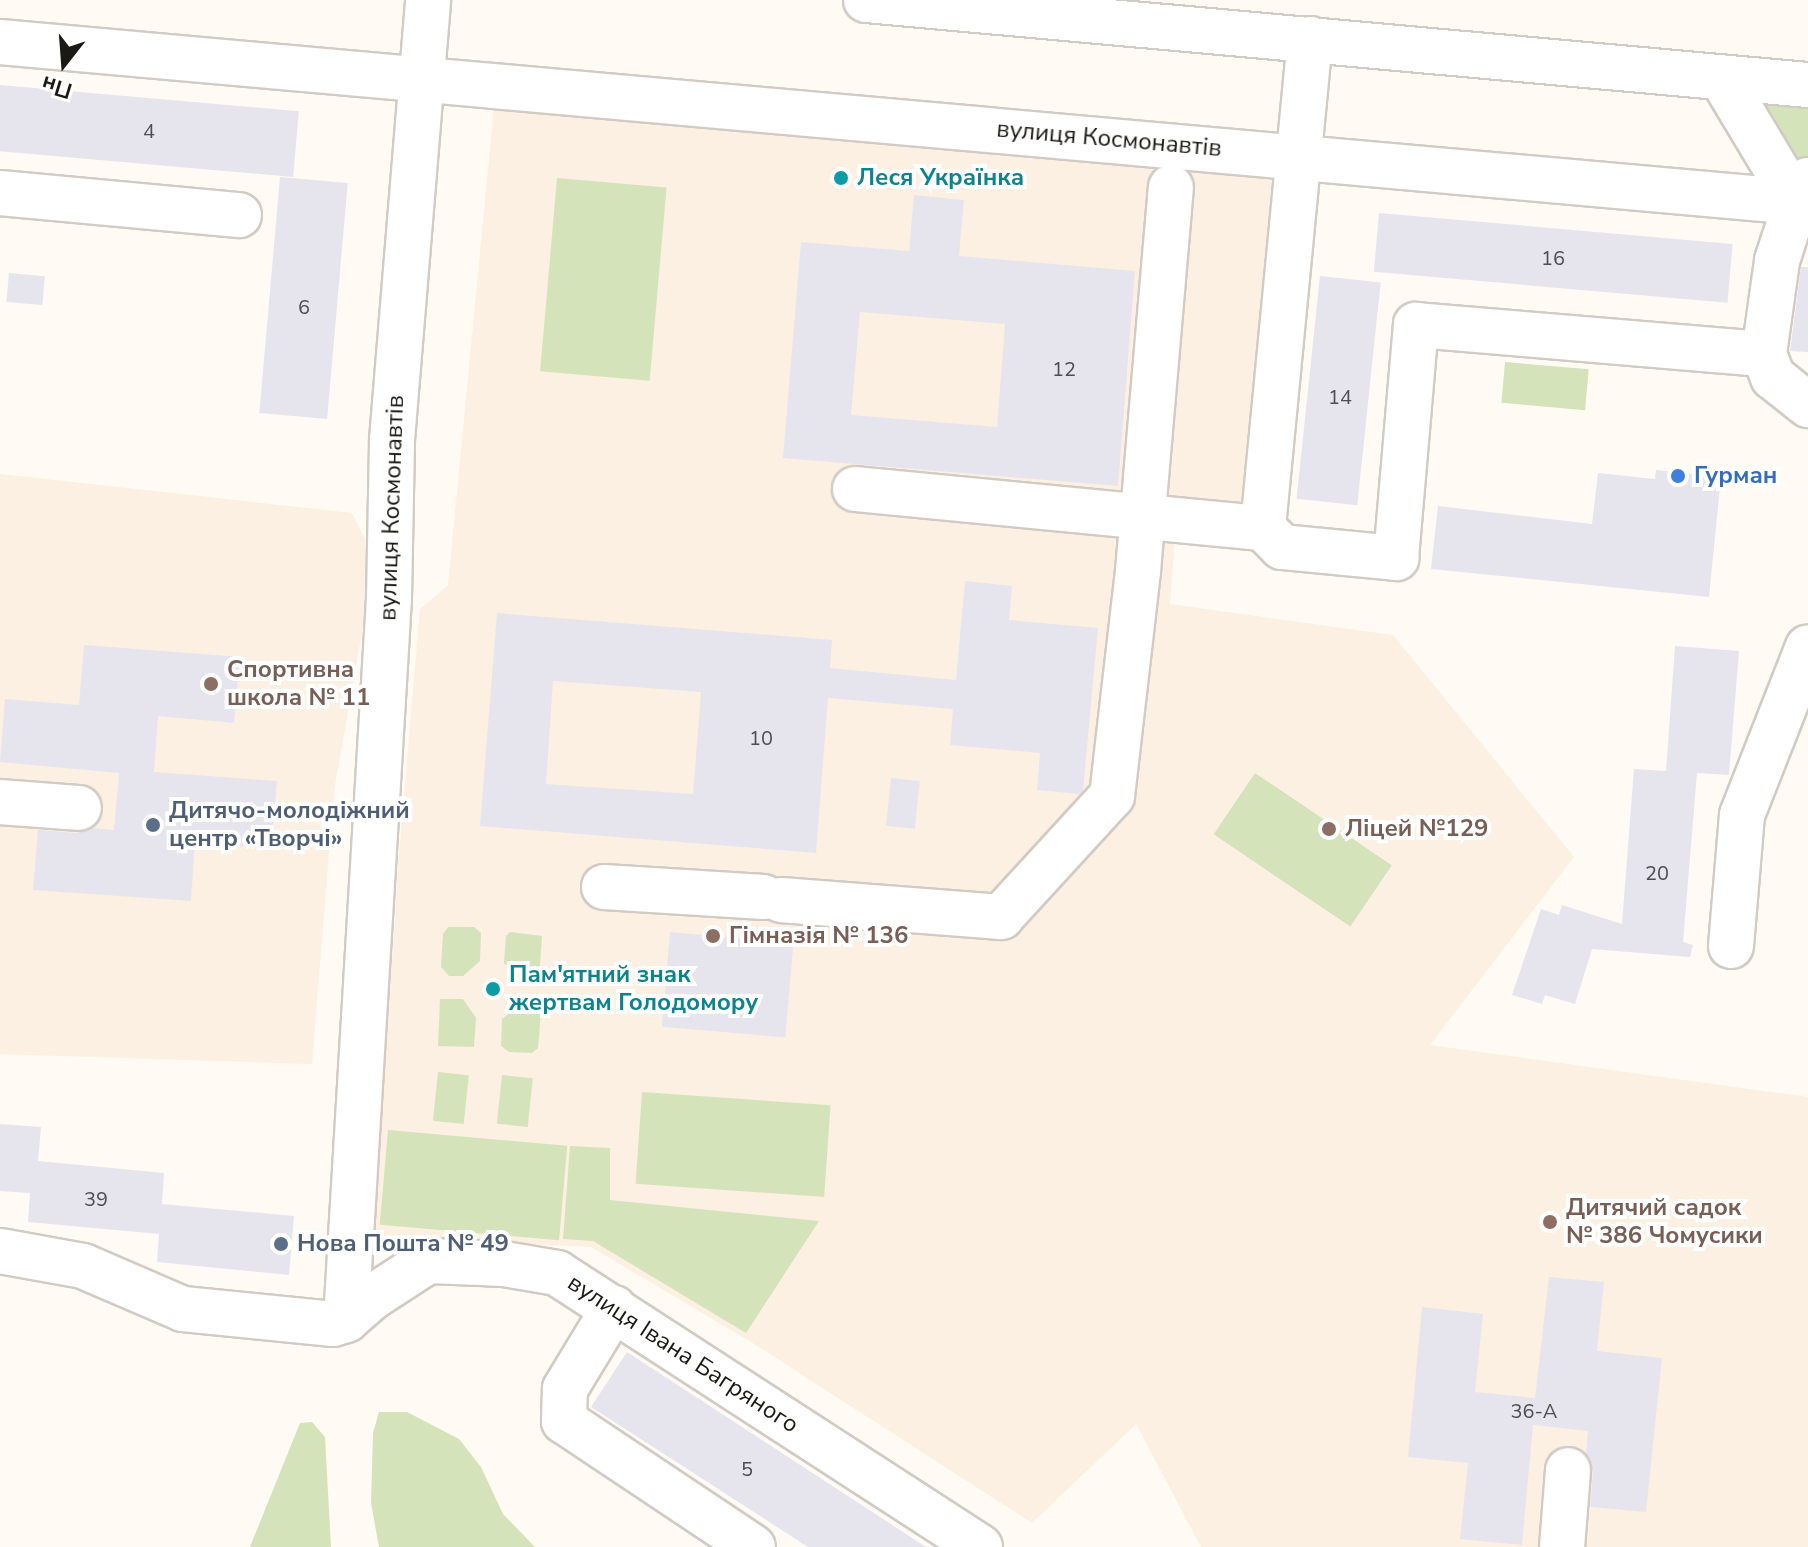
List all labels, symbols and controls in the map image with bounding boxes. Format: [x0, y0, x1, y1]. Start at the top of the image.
north arrow [24, 24, 104, 104]
text: Пн [38, 68, 76, 106]
street label: вулиця Космонавтів [995, 115, 1223, 163]
house number: 4 [143, 119, 155, 143]
place label: Леся Українка [857, 164, 1024, 192]
marker: Леся Українка [832, 169, 850, 187]
house number: 16 [1541, 246, 1565, 270]
house number: 6 [298, 295, 310, 319]
house number: 12 [1052, 357, 1076, 381]
house number: 14 [1328, 385, 1352, 409]
street label: вулиця Космонавтів [374, 395, 410, 621]
place label: Гурман [1694, 462, 1777, 490]
marker: Гурман [1669, 467, 1687, 485]
place label: Спортивна школа № 11 [227, 656, 370, 712]
marker: Спортивна школа № 11 [202, 675, 220, 693]
house number: 10 [749, 726, 773, 750]
place label: Дитячо-молодіжний центр «Творчі» [169, 797, 410, 853]
place label: Ліцей №129 [1345, 815, 1488, 843]
marker: Дитячо-молодіжний центр «Творчі» [144, 816, 162, 834]
marker: Ліцей №129 [1320, 820, 1338, 838]
house number: 20 [1645, 861, 1669, 885]
place label: Гімназія № 136 [729, 922, 908, 950]
marker: Гімназія № 136 [704, 927, 722, 945]
place label: Пам'ятний знак жертвам Голодомору [509, 961, 758, 1017]
marker: Пам'ятний знак жертвам Голодомору [484, 980, 502, 998]
house number: 39 [84, 1187, 108, 1211]
place label: Дитячий садок № 386 Чомусики [1566, 1194, 1763, 1250]
marker: Дитячий садок № 386 Чомусики [1541, 1213, 1559, 1231]
place label: Нова Пошта № 49 [297, 1230, 509, 1258]
marker: Нова Пошта № 49 [272, 1235, 290, 1253]
street label: вулиця Івана Багряного [562, 1268, 804, 1440]
house number: 36-А [1511, 1399, 1557, 1423]
house number: 5 [741, 1457, 753, 1481]

